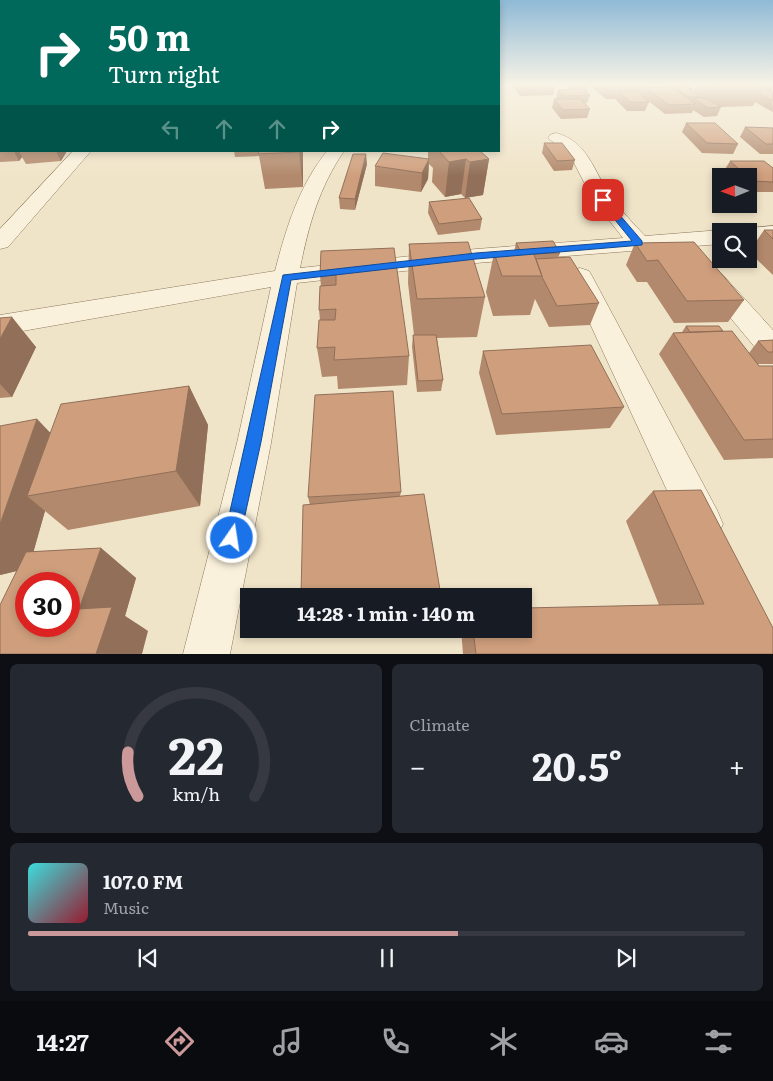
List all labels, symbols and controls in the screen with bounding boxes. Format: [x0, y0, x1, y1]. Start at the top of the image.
text: 50 m [108, 10, 191, 62]
icon: right [25, 20, 90, 85]
text: Turn right [108, 57, 220, 90]
icon: left [157, 115, 185, 143]
icon: ahead [210, 115, 238, 143]
icon: ahead [263, 115, 291, 143]
icon: right [316, 115, 344, 143]
north arrow [712, 168, 758, 212]
map controls [712, 168, 757, 268]
pin [582, 179, 624, 221]
icon: arrive [589, 186, 617, 214]
button: search [712, 223, 757, 268]
position arrow [205, 511, 257, 563]
speed limit sign: 30 [15, 572, 80, 637]
text: 14:28 · 1 min · 140 m [297, 599, 475, 627]
text: Climate [410, 712, 470, 736]
text: 22 [168, 713, 224, 791]
text: 20.5° [532, 736, 622, 793]
text: − [410, 744, 426, 786]
text: + [729, 744, 745, 786]
text: km/h [172, 780, 220, 807]
text: 107.0 FM [103, 867, 183, 895]
text: Music [103, 895, 149, 919]
icon: previous [134, 944, 162, 972]
icon: pause [373, 944, 401, 972]
icon: next [612, 944, 640, 972]
icon: directions [162, 1024, 197, 1059]
icon: music [270, 1024, 305, 1059]
icon: phone [378, 1024, 413, 1059]
icon: climate [486, 1024, 521, 1059]
icon: car [594, 1024, 629, 1059]
icon: filters [701, 1024, 736, 1059]
text: 14:27 [36, 1025, 89, 1058]

